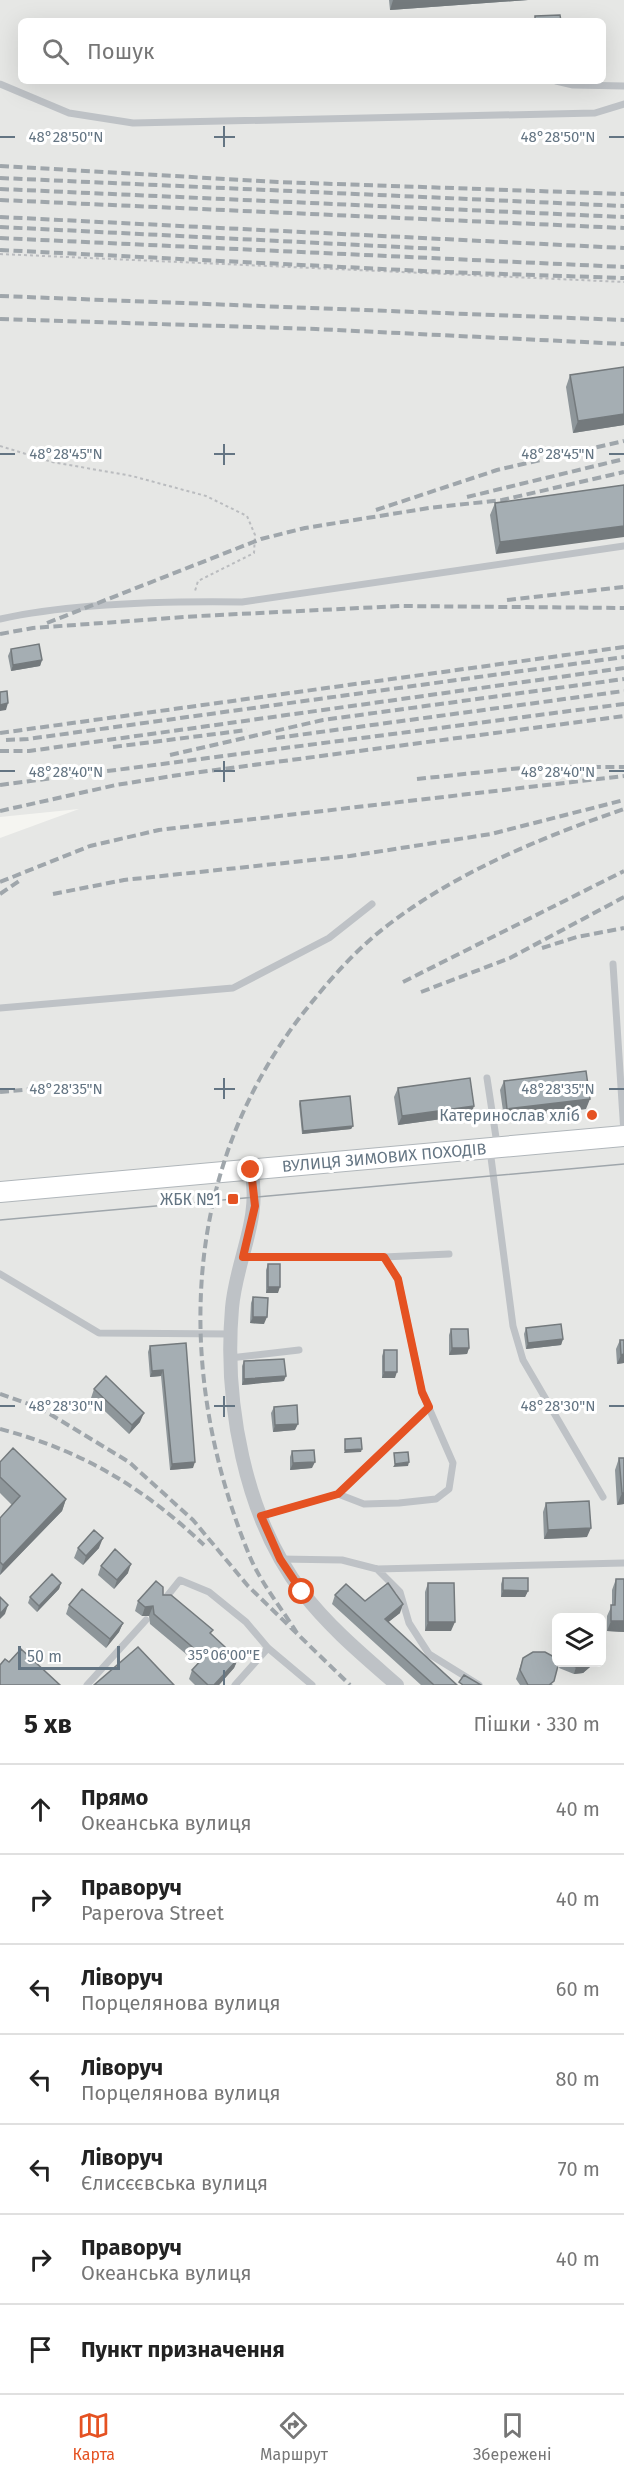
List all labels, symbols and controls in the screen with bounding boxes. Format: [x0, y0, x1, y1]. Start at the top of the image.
search box [18, 18, 606, 84]
icon: search [39, 35, 72, 68]
text: Пошук [87, 38, 154, 65]
text: 48°28'50"N [29, 128, 103, 146]
text: 48°28'50"N [521, 128, 595, 146]
text: 48°28'45"N [29, 445, 103, 463]
text: 48°28'45"N [521, 445, 595, 463]
text: 48°28'40"N [29, 763, 103, 781]
text: 48°28'40"N [521, 763, 595, 781]
text: 48°28'35"N [29, 1080, 103, 1098]
text: 48°28'35"N [521, 1080, 595, 1098]
place label: Катеринослав хліб [439, 1106, 580, 1125]
marker: Катеринослав хліб [585, 1108, 599, 1122]
street label: ВУЛИЦЯ ЗИМОВИХ ПОХОДІВ [281, 1139, 487, 1176]
route end [237, 1156, 263, 1182]
place label: ЖБК №1 [160, 1190, 221, 1209]
marker: ЖБК №1 [226, 1192, 240, 1206]
text: 48°28'30"N [29, 1397, 103, 1415]
text: 48°28'30"N [521, 1397, 595, 1415]
route start [288, 1578, 314, 1604]
map controls [552, 1613, 606, 1667]
button: layers [552, 1613, 606, 1667]
scale bar [18, 1643, 120, 1670]
text: 35°06'00"E [188, 1646, 260, 1664]
text: 50 m [27, 1647, 62, 1666]
text: 5 хв [24, 1709, 72, 1740]
text: Пішки · 330 m [474, 1712, 600, 1736]
text: Прямо [81, 1784, 148, 1811]
icon: ahead [24, 1793, 57, 1826]
text: 40 m [556, 1797, 600, 1821]
text: Океанська вулиця [81, 1811, 251, 1835]
text: Праворуч [81, 1874, 182, 1901]
icon: right [24, 1883, 57, 1916]
text: 40 m [556, 1887, 600, 1911]
text: Paperova Street [81, 1901, 224, 1925]
text: Ліворуч [81, 1964, 163, 1991]
icon: left [24, 1973, 57, 2006]
text: 60 m [556, 1977, 600, 2001]
text: Порцелянова вулиця [81, 1991, 280, 2015]
text: Ліворуч [81, 2054, 163, 2081]
icon: left [24, 2063, 57, 2096]
text: 80 m [555, 2067, 600, 2091]
text: Порцелянова вулиця [81, 2081, 280, 2105]
text: Ліворуч [81, 2144, 163, 2171]
icon: left [24, 2153, 57, 2186]
text: 70 m [558, 2157, 600, 2181]
text: Єлисєєвська вулиця [81, 2171, 268, 2195]
text: Праворуч [81, 2234, 182, 2261]
icon: right [24, 2243, 57, 2276]
text: 40 m [556, 2247, 600, 2271]
text: Океанська вулиця [81, 2261, 251, 2285]
icon: arrive [24, 2333, 57, 2366]
text: Пункт призначення [81, 2336, 285, 2363]
tab: Карта [73, 2409, 115, 2464]
tab: Маршрут [260, 2409, 328, 2464]
tab: Збережені [473, 2409, 551, 2464]

